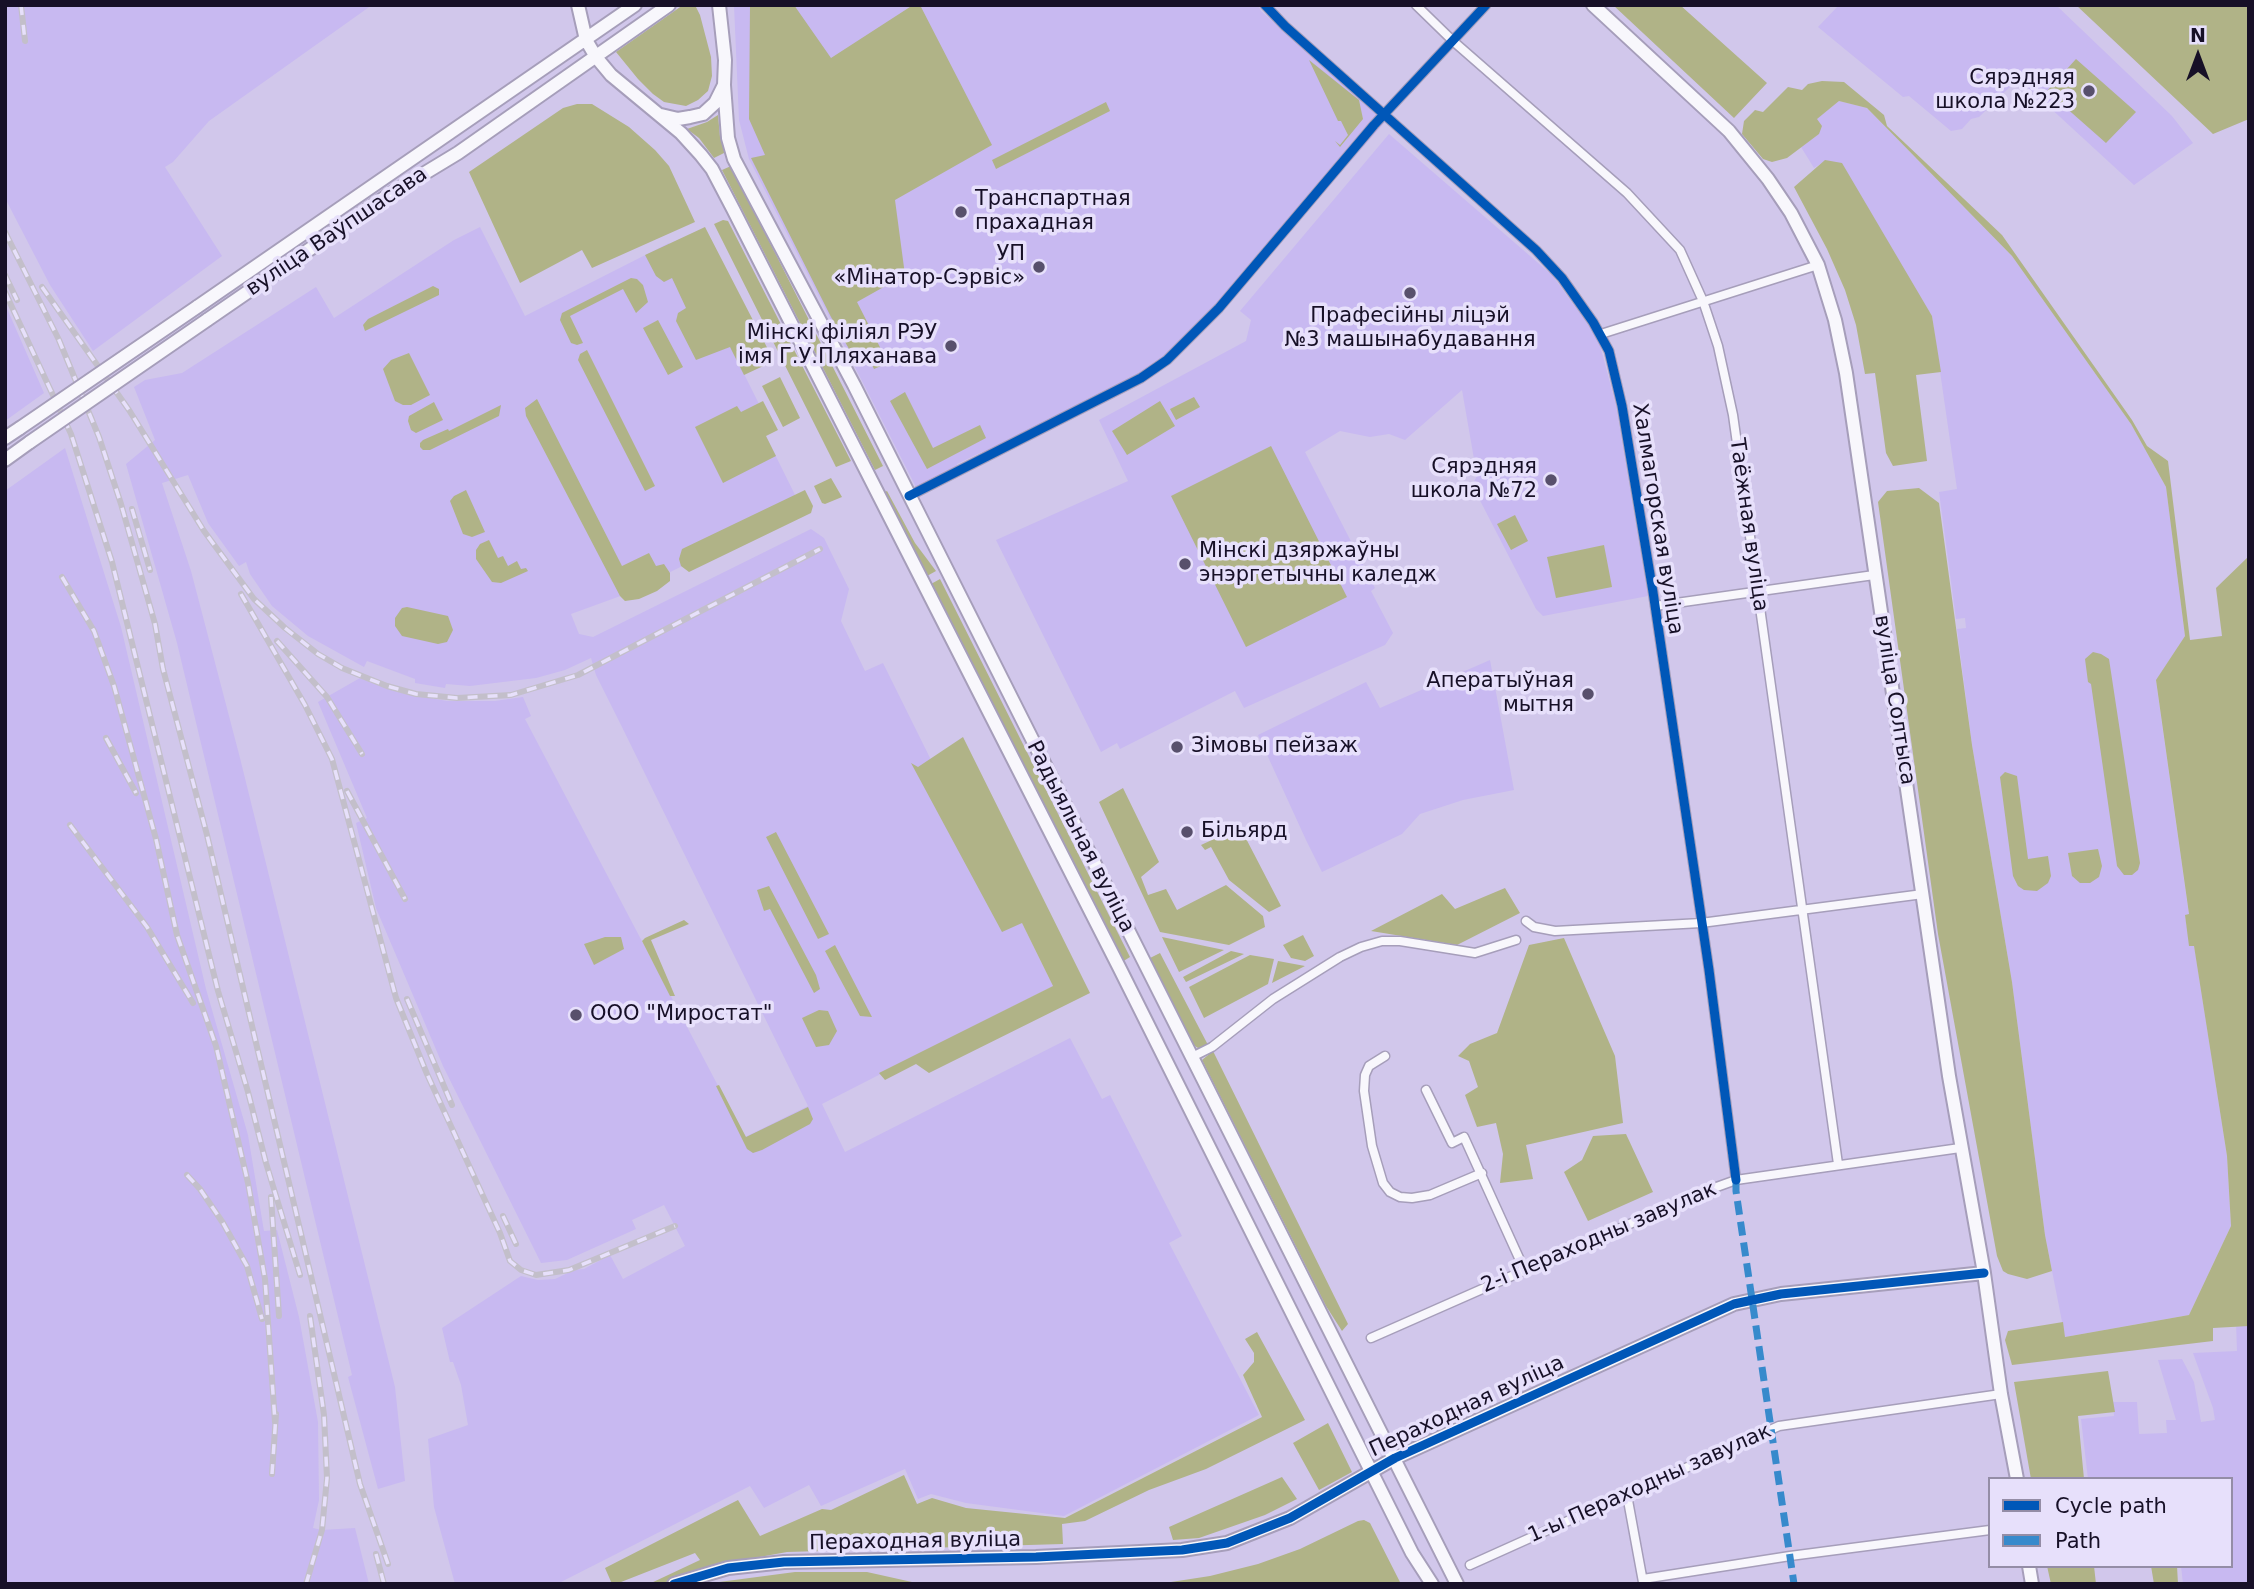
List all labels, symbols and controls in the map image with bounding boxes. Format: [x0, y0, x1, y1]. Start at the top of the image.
north arrow [2163, 21, 2233, 91]
text: N [2190, 24, 2206, 46]
place label: Сярэдняя школа №223 [1935, 66, 2075, 116]
marker: Сярэдняя школа №223 [2081, 83, 2097, 99]
street label: вуліца Ваўпшасава [242, 162, 432, 302]
place label: Транспартная прахадная [975, 187, 1131, 237]
marker: Транспартная прахадная [953, 204, 969, 220]
place label: УП «Мінатор-Сэрвіс» [833, 242, 1025, 292]
marker: УП «Мінатор-Сэрвіс» [1031, 259, 1047, 275]
marker: Прафесійны ліцэй №3 машынабудавання [1402, 285, 1418, 301]
place label: Прафесійны ліцэй №3 машынабудавання [1284, 304, 1536, 354]
place label: Мінскі філіял РЭУ імя Г.У.Пляханава [738, 321, 937, 371]
marker: Мінскі філіял РЭУ імя Г.У.Пляханава [943, 338, 959, 354]
street label: Халмагорская вуліца [1626, 401, 1688, 637]
street label: Таёжная вуліца [1723, 437, 1773, 613]
place label: Сярэдняя школа №72 [1411, 455, 1537, 505]
marker: Сярэдняя школа №72 [1543, 472, 1559, 488]
place label: Мінскі дзяржаўны энэргетычны каледж [1199, 539, 1437, 589]
marker: Мінскі дзяржаўны энэргетычны каледж [1177, 556, 1193, 572]
street label: вуліца Солтыса [1868, 613, 1920, 787]
place label: Аператыўная мытня [1426, 669, 1574, 719]
marker: Аператыўная мытня [1580, 686, 1596, 702]
place label: Зімовы пейзаж [1191, 734, 1358, 760]
street label: Радыяльная вуліца [1021, 737, 1139, 937]
marker: Зімовы пейзаж [1169, 739, 1185, 755]
place label: Більярд [1201, 819, 1288, 845]
marker: Більярд [1179, 824, 1195, 840]
place label: ООО "Миростат" [590, 1002, 772, 1028]
marker: ООО "Миростат" [568, 1007, 584, 1023]
street label: 2-і Пераходны завулак [1478, 1177, 1720, 1299]
street label: Пераходная вуліца [1366, 1351, 1568, 1463]
street label: 1-ы Пераходны завулак [1524, 1419, 1776, 1549]
legend [1988, 1477, 2233, 1568]
text: Cycle path [2055, 1494, 2167, 1518]
street label: Пераходная вуліца [809, 1528, 1021, 1556]
text: Path [2055, 1529, 2101, 1553]

